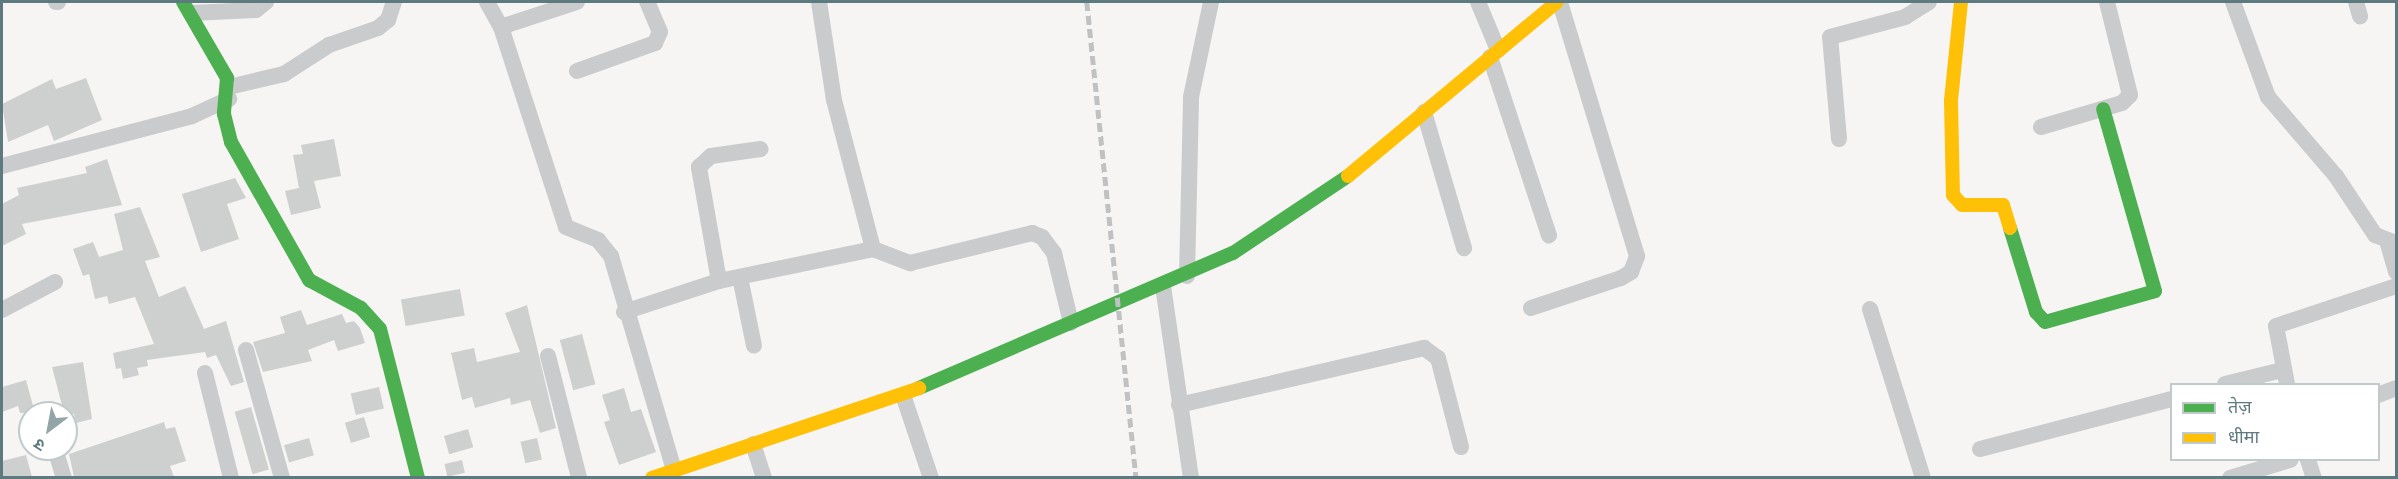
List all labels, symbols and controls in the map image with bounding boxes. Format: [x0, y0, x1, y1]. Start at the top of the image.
legend [2170, 383, 2380, 461]
text: तेज़ [2228, 396, 2252, 417]
north arrow [18, 401, 78, 461]
text: धीमा [2228, 426, 2259, 447]
text: उ [30, 434, 48, 456]

